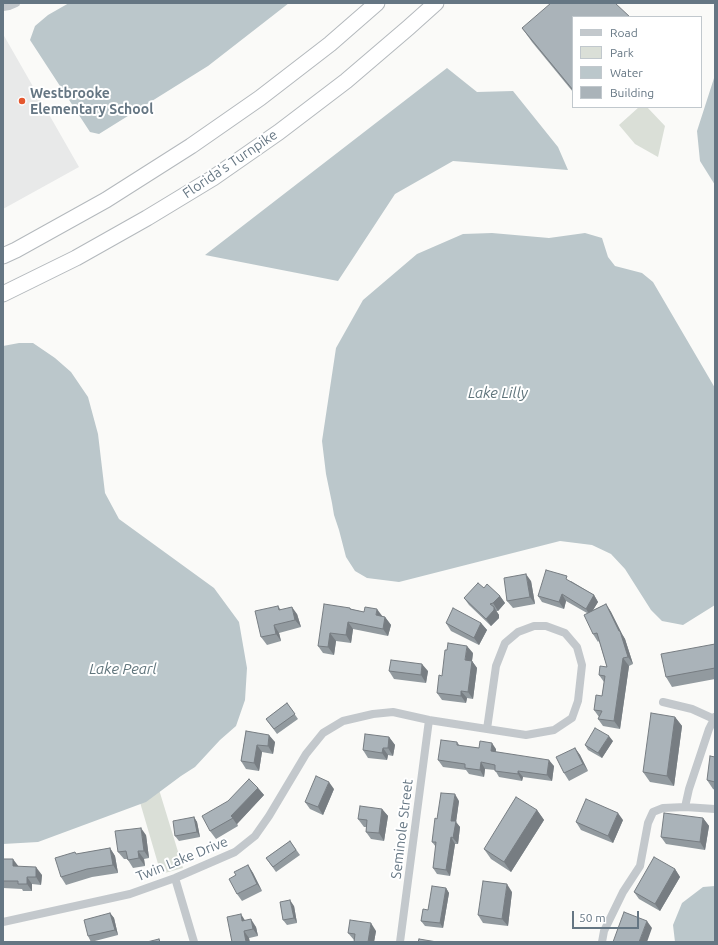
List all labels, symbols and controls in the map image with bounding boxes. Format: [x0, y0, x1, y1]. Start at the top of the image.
legend [572, 16, 702, 108]
text: Road [610, 26, 638, 39]
text: Park [610, 46, 634, 59]
text: Water [610, 66, 643, 79]
place label: Westbrooke Elementary School [30, 85, 153, 118]
text: Building [610, 86, 654, 99]
marker: Westbrooke Elementary School [17, 96, 27, 106]
street label: Florida's Turnpike [179, 126, 281, 202]
water label: Lake Lilly [468, 384, 528, 402]
water label: Lake Pearl [89, 660, 157, 678]
street label: Seminole Street [388, 778, 416, 880]
street label: Twin Lake Drive [134, 833, 230, 885]
scale bar [574, 903, 641, 929]
text: 50 m [579, 911, 606, 924]

